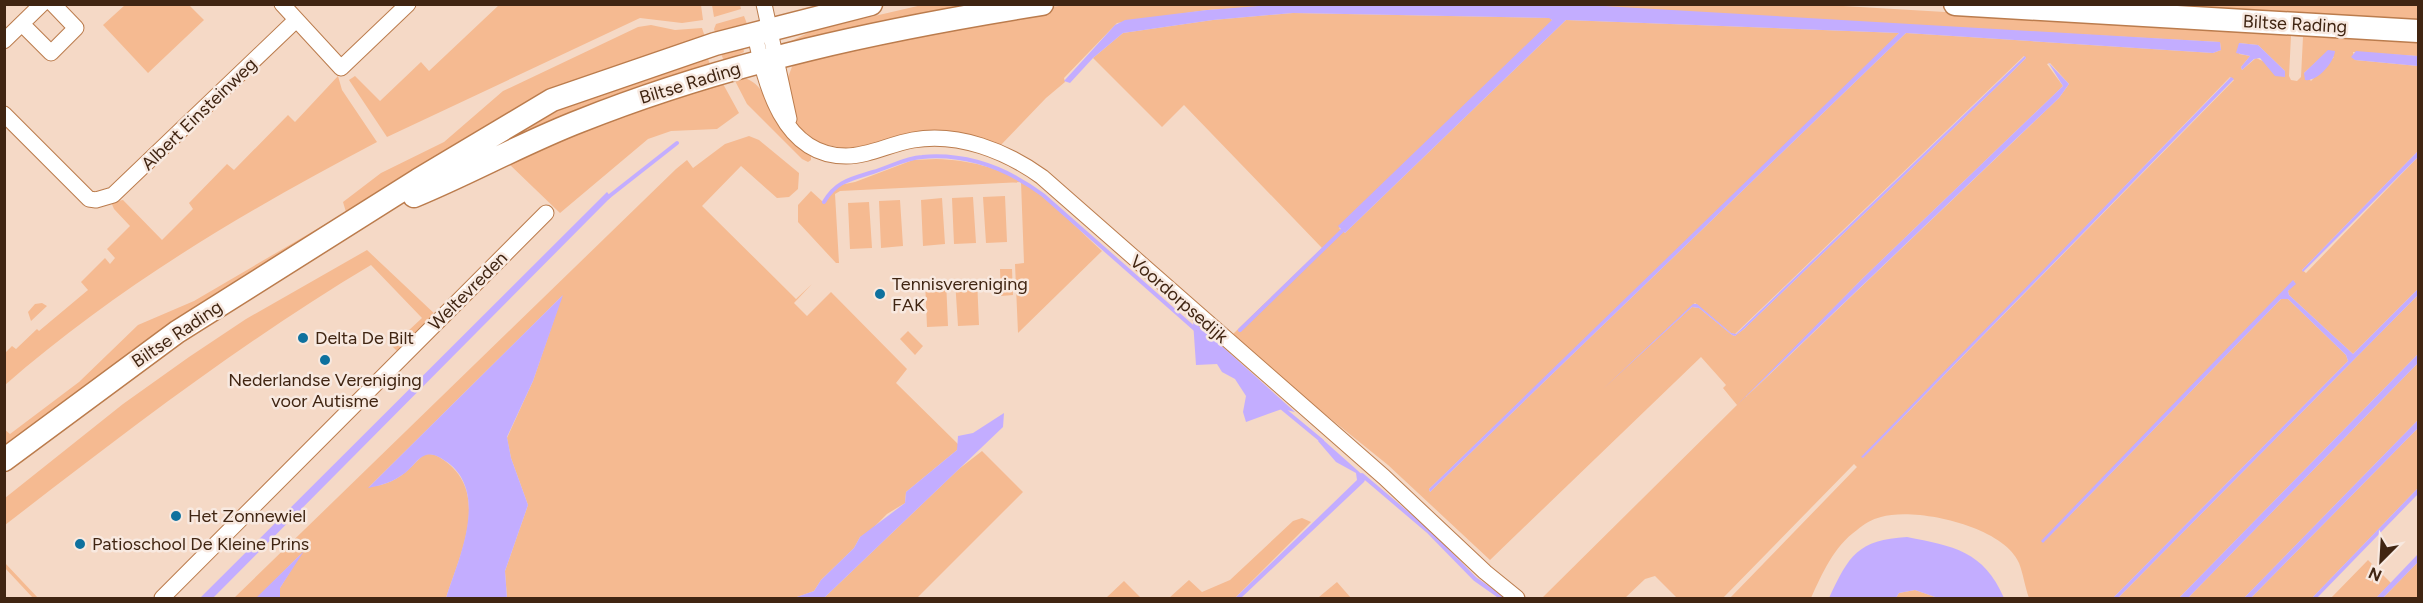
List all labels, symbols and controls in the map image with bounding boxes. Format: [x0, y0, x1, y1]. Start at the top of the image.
street label: Biltse Rading [2242, 10, 2348, 38]
street label: Albert Einsteinweg [137, 53, 261, 175]
street label: Biltse Rading [637, 57, 743, 109]
street label: Weltevreden [424, 247, 512, 335]
street label: Voordorpsedijk [1125, 250, 1233, 348]
place label: Tennisvereniging FAK [892, 273, 1028, 316]
marker: Tennisvereniging FAK [873, 287, 887, 301]
street label: Biltse Rading [128, 296, 226, 372]
place label: Delta De Bilt [315, 327, 414, 349]
marker: Delta De Bilt [296, 331, 310, 345]
marker: Nederlandse Vereniging voor Autisme [318, 353, 332, 367]
place label: Nederlandse Vereniging voor Autisme [228, 369, 422, 412]
place label: Het Zonnewiel [188, 505, 306, 527]
marker: Het Zonnewiel [169, 509, 183, 523]
north arrow [2351, 531, 2411, 591]
place label: Patioschool De Kleine Prins [92, 533, 309, 555]
marker: Patioschool De Kleine Prins [73, 537, 87, 551]
text: N [2366, 563, 2385, 585]

